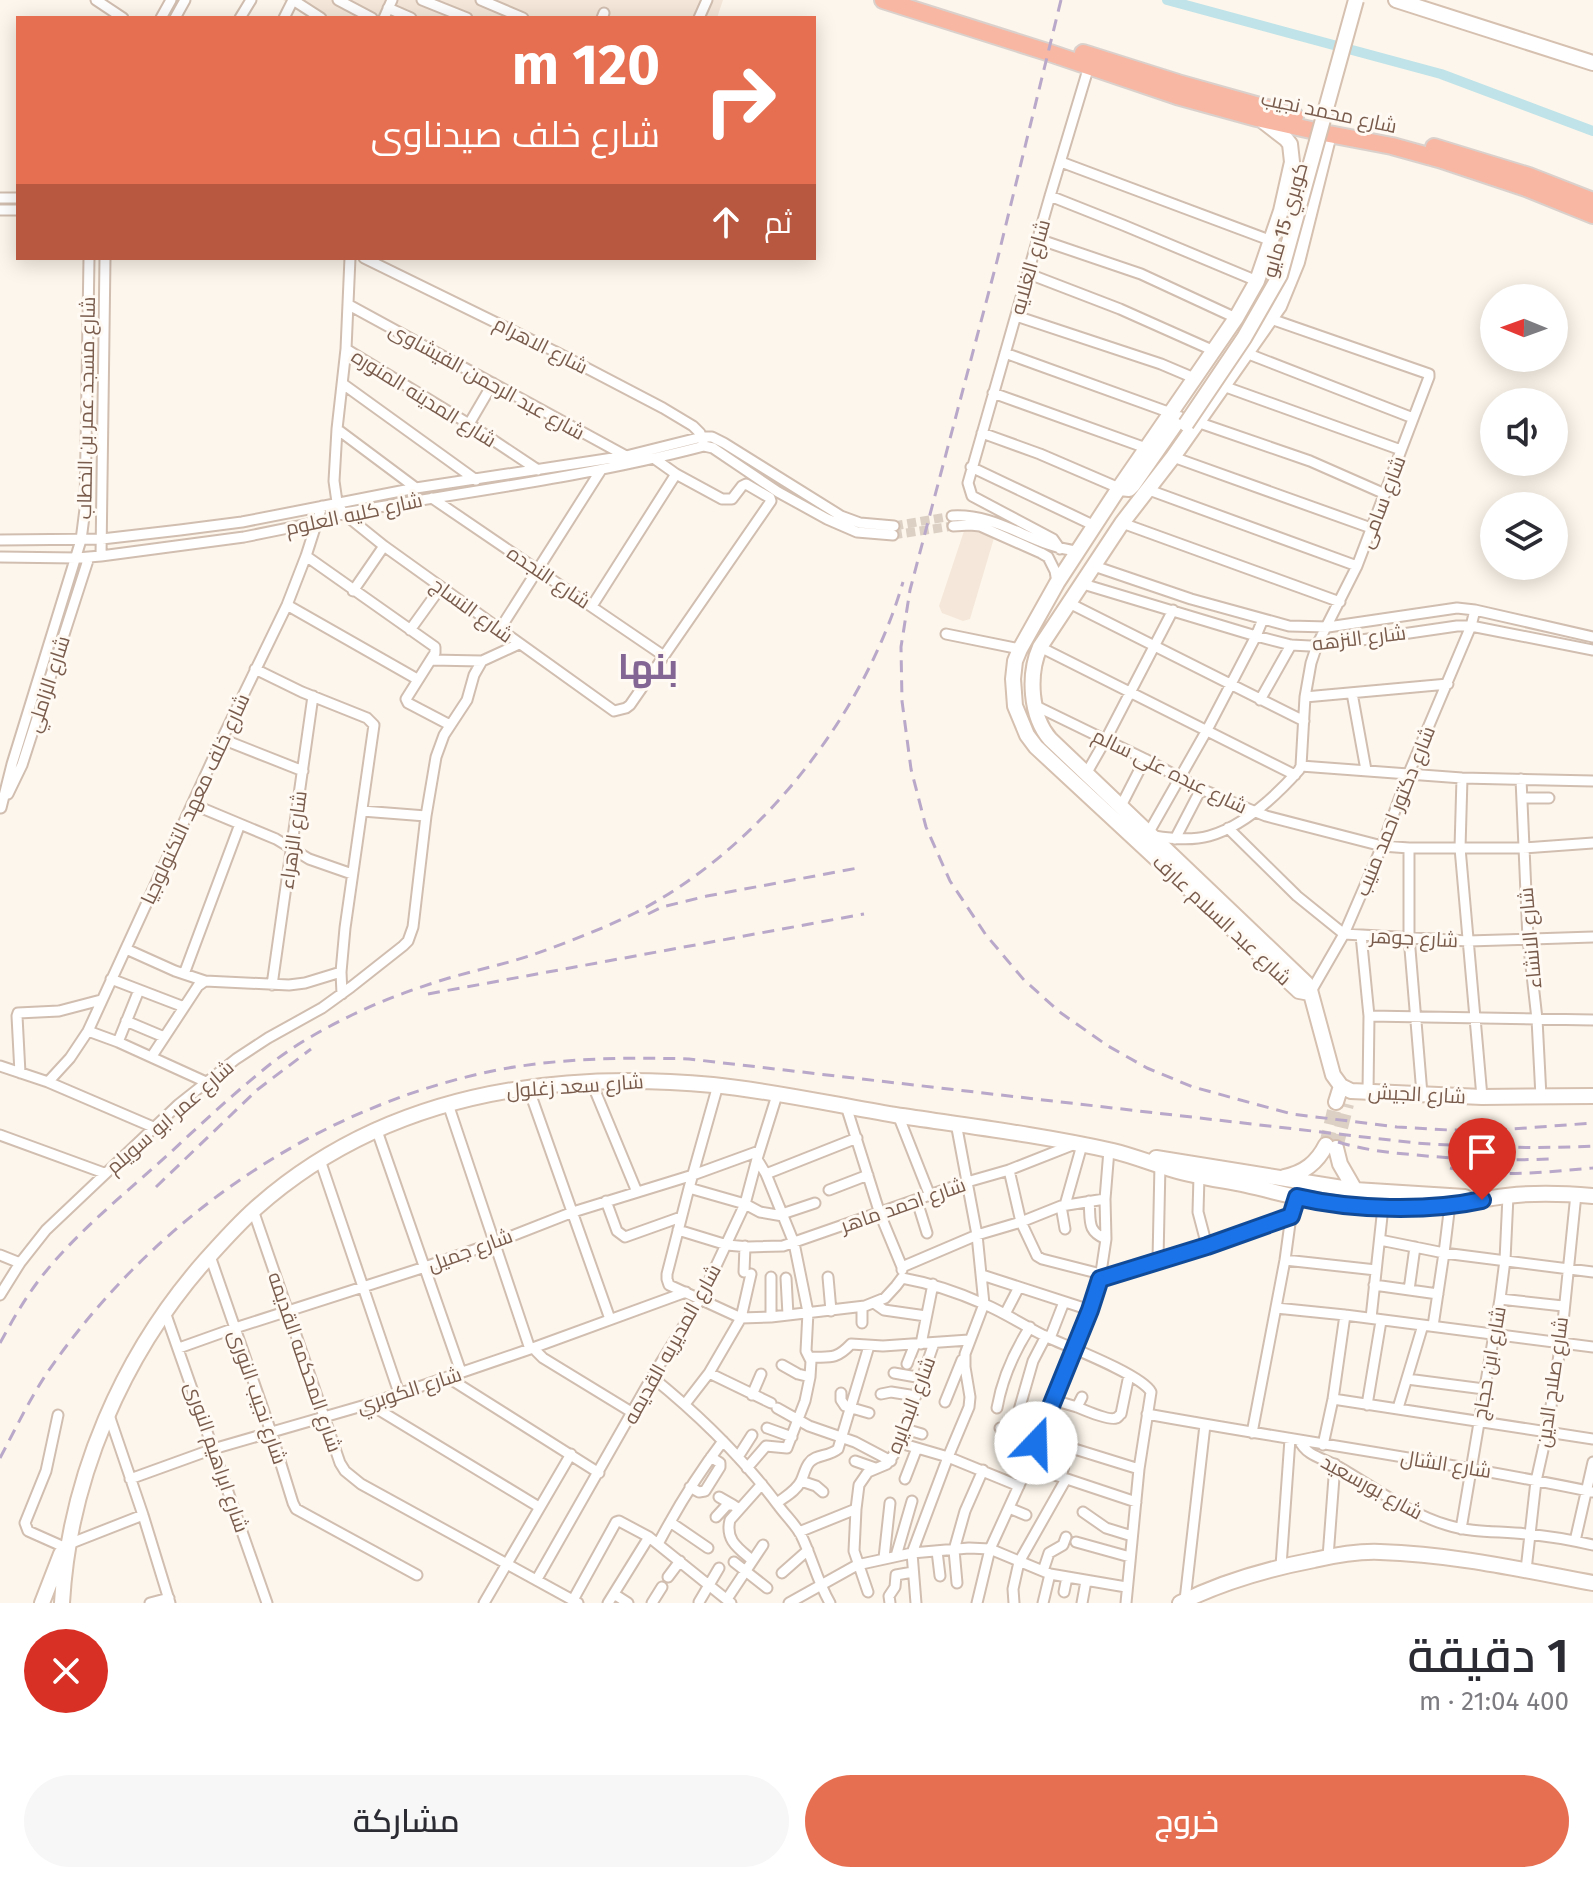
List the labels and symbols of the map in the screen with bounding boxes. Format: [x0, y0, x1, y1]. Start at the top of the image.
street label: شارع محمد نجيب [1259, 86, 1399, 140]
street label: كوبري 15 مايو [1257, 160, 1317, 281]
street label: شارع الغلايه [1005, 217, 1057, 318]
north arrow [1480, 284, 1568, 372]
street label: شارع مسجد عمر بن الخطاب [72, 296, 102, 520]
street label: شارع الاهرام [489, 311, 592, 381]
street label: شارع عبد الرحمن الفيشاوى [384, 317, 589, 447]
street label: شارع المدينه المنوره [346, 344, 501, 454]
street label: شارع سامى [1353, 452, 1412, 552]
street label: شارع كليه العلوم [283, 488, 425, 542]
street label: شارع النجده [502, 540, 595, 615]
street label: شارع النساج [425, 572, 518, 649]
street label: شارع النزهه [1311, 620, 1407, 658]
street label: شارع الزاملي [21, 633, 79, 737]
district label: بنها [618, 645, 678, 689]
street label: شارع خلف معهد التكنولوجيا [136, 690, 256, 909]
street label: شارع عبده على سالم [1088, 723, 1251, 821]
street label: شارع دكتور احمد منيب [1350, 723, 1442, 900]
street label: شارع الزهراء [274, 789, 314, 891]
street label: شارع عبد السلام عارف [1146, 850, 1296, 992]
street label: شارع الانشاء [1514, 886, 1548, 990]
street label: شارع جوهر [1368, 924, 1459, 954]
street label: شارع عمر ابو سويلم [101, 1055, 240, 1180]
street label: شارع سعد زغلول [506, 1069, 645, 1105]
street label: شارع الجيش [1367, 1079, 1466, 1111]
pin [1448, 1118, 1516, 1200]
street label: شارع احمد ماهر [836, 1172, 969, 1240]
street label: شارع جميل [424, 1224, 516, 1278]
street label: شارع المديريه القديمه [618, 1260, 728, 1429]
street label: شارع المحكمه القديمه [261, 1269, 347, 1456]
street label: شارع ابن حجاج [1467, 1304, 1513, 1422]
street label: شارع صلاح الدين [1531, 1315, 1575, 1449]
street label: شارع نجيب النورى [222, 1327, 292, 1468]
street label: شارع البحايره [882, 1353, 942, 1458]
street label: شارع الكوبري [354, 1362, 466, 1422]
street label: شارع ابراهيم النورى [178, 1378, 254, 1536]
position arrow [994, 1401, 1078, 1485]
street label: شارع الشال [1399, 1445, 1493, 1485]
street label: شارع بورسعيد [1316, 1449, 1427, 1526]

